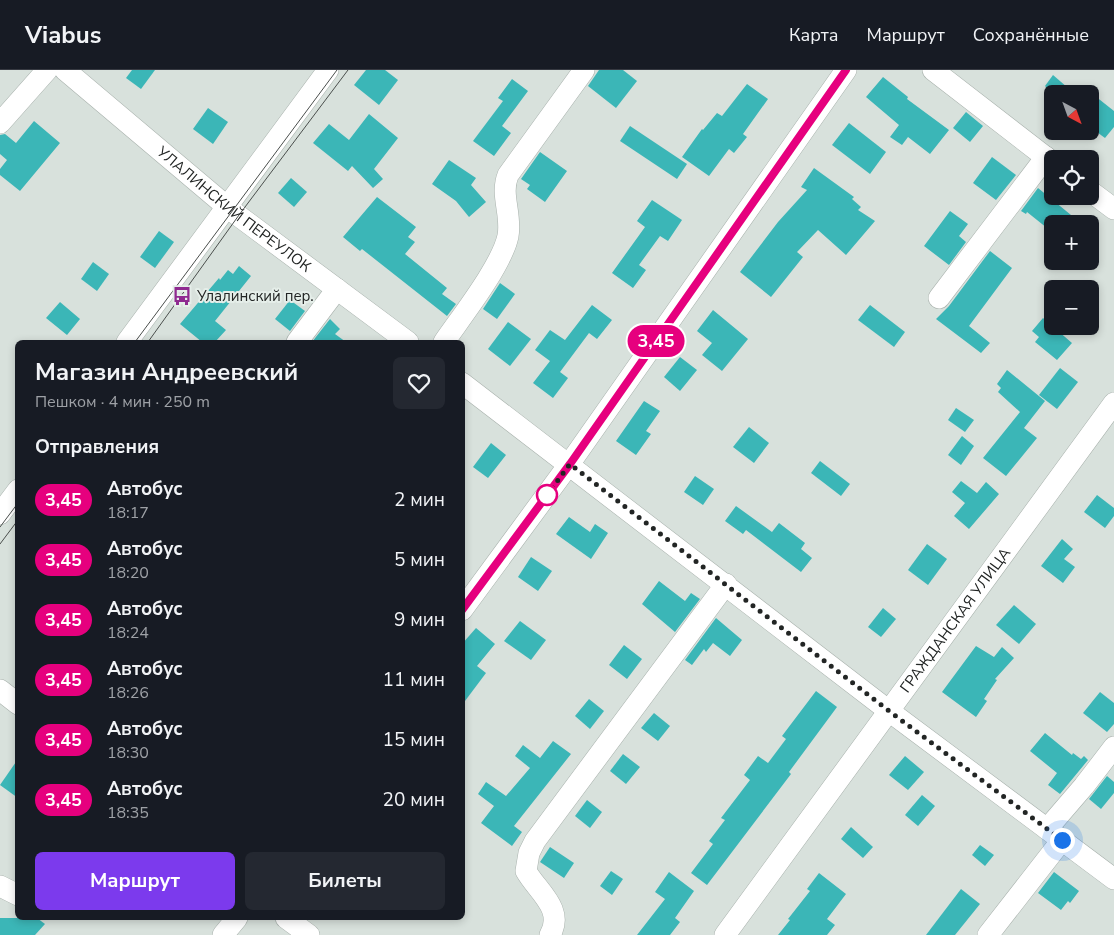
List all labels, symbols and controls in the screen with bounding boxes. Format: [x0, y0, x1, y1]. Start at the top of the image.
text: Viabus [25, 19, 101, 51]
text: Карта [789, 23, 839, 47]
text: Маршрут [867, 23, 945, 47]
text: Сохранённые [973, 23, 1089, 47]
north arrow [1044, 85, 1099, 140]
map controls [1044, 85, 1099, 335]
street label: УЛАЛИНСКИЙ ПЕРЕУЛОК [152, 141, 315, 277]
button: locate [1044, 150, 1099, 205]
button: + [1044, 215, 1099, 270]
button: − [1044, 280, 1099, 335]
bus stop icon: Улалинский пер. [171, 285, 193, 307]
place label: Улалинский пер. [196, 286, 314, 306]
line badge: 3,45 [621, 325, 691, 357]
text: 3,45 [638, 329, 674, 353]
text: Магазин Андреевский [35, 356, 298, 388]
button: heart [393, 357, 445, 409]
text: Пешком · 4 мин · 250 m [35, 391, 210, 413]
text: Отправления [35, 434, 159, 460]
text: Автобус [107, 476, 183, 502]
unlabelled marker [536, 484, 558, 506]
text: 2 мин [394, 487, 445, 513]
text: 3,45 [45, 488, 82, 512]
text: 18:17 [107, 502, 149, 524]
text: Автобус [107, 536, 183, 562]
street label: ГРАЖДАНСКАЯ УЛИЦА [895, 544, 1015, 697]
text: 5 мин [394, 547, 445, 573]
text: 3,45 [45, 548, 82, 572]
text: 18:20 [107, 562, 149, 584]
text: Автобус [107, 596, 183, 622]
text: 9 мин [394, 607, 445, 633]
text: 3,45 [45, 608, 82, 632]
text: 18:24 [107, 622, 149, 644]
text: Автобус [107, 656, 183, 682]
text: 11 мин [383, 667, 445, 693]
text: 3,45 [45, 668, 82, 692]
text: 18:26 [107, 682, 149, 704]
text: Автобус [107, 716, 183, 742]
text: 15 мин [383, 727, 445, 753]
text: 3,45 [45, 728, 82, 752]
text: 18:30 [107, 742, 149, 764]
text: Автобус [107, 776, 183, 802]
text: 20 мин [383, 787, 445, 813]
text: 3,45 [45, 788, 82, 812]
text: 18:35 [107, 802, 149, 824]
your location [1050, 828, 1075, 853]
button: Маршрут [35, 852, 235, 910]
button: Билеты [245, 852, 445, 910]

